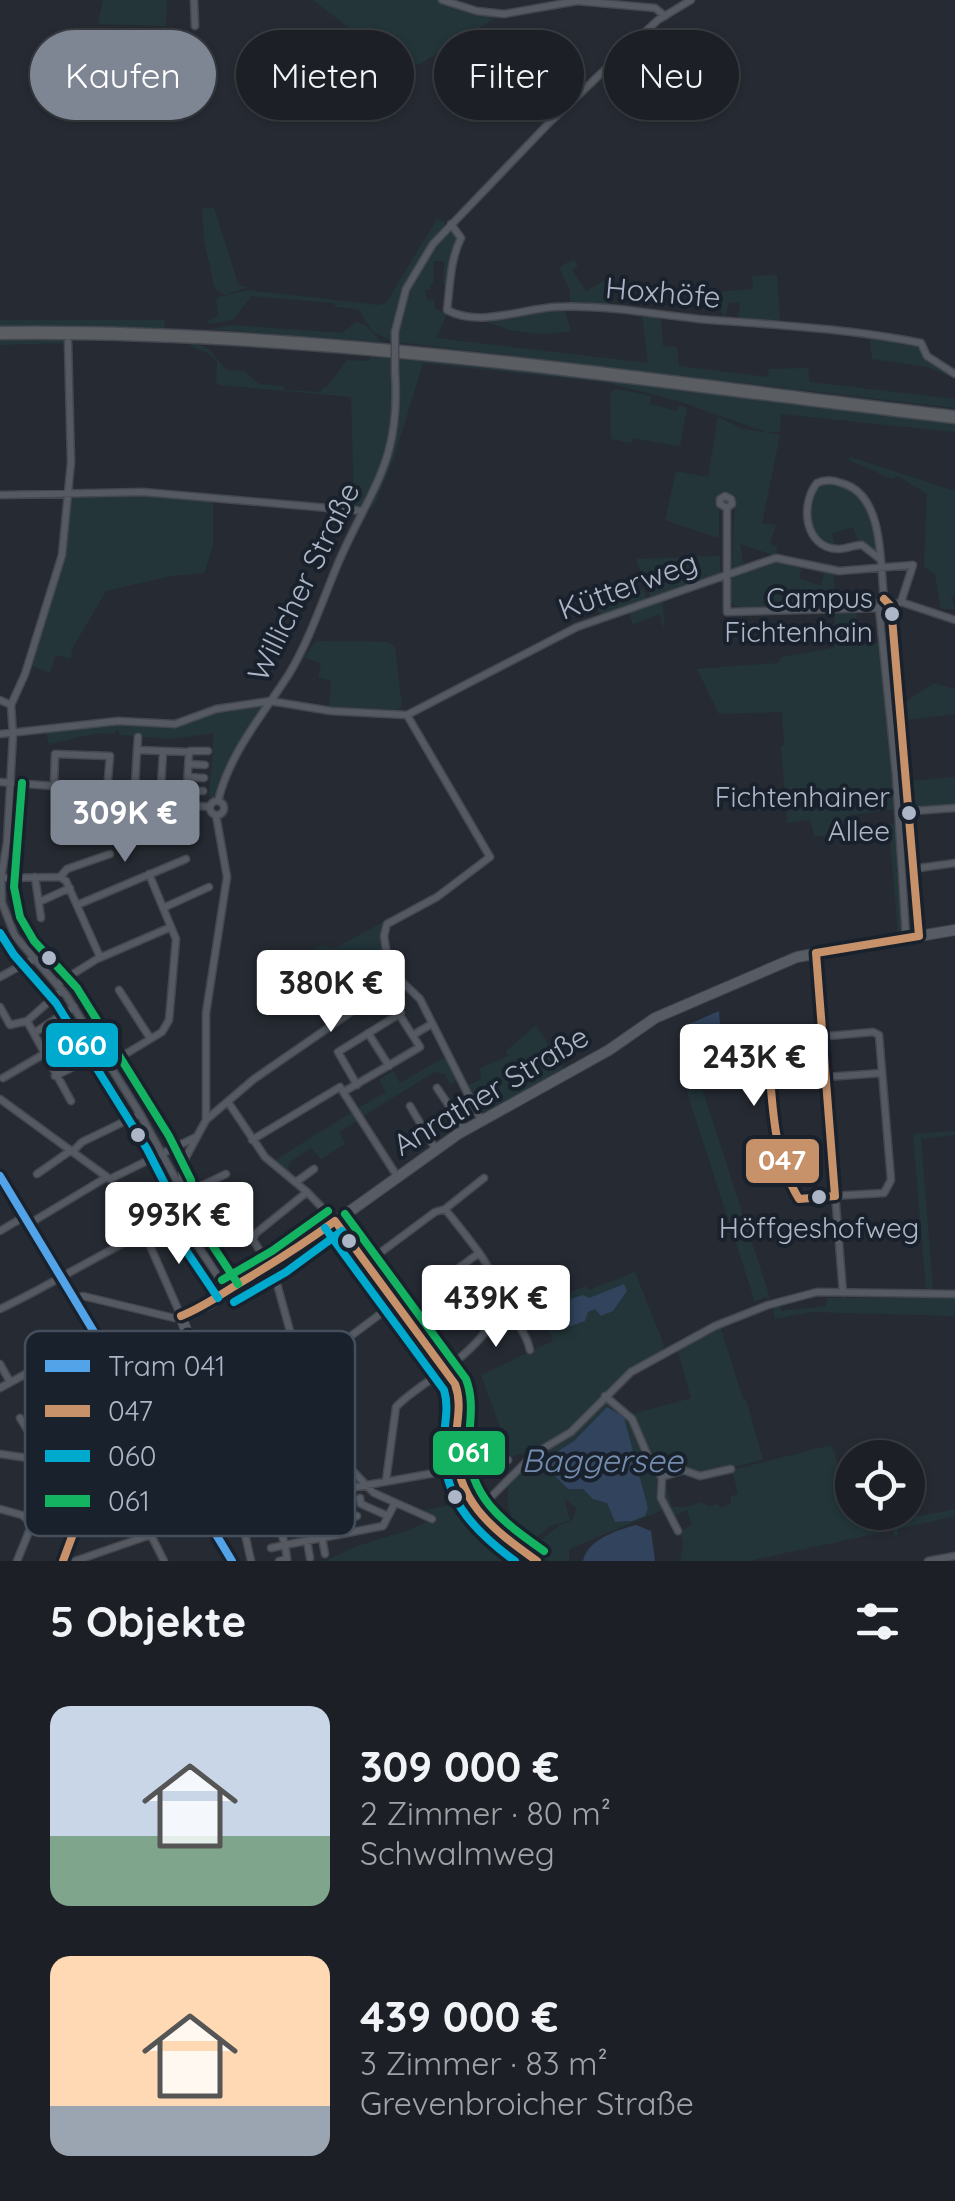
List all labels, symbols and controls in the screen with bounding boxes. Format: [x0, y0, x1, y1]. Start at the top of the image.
chip: Kaufen [30, 30, 216, 120]
chip: Mieten [236, 30, 414, 120]
chip: Filter [434, 30, 584, 120]
chip: Neu [604, 30, 739, 120]
street label: Hoxhöfe [604, 268, 722, 316]
street label: Willicher Straße [239, 476, 368, 687]
street label: Kütterweg [553, 542, 702, 628]
place label: Campus Fichtenhain [724, 580, 873, 649]
marker: Campus Fichtenhain [882, 604, 902, 624]
place label: Fichtenhainer Allee [715, 779, 890, 848]
pin: 309K € [44, 780, 206, 865]
text: 309K € [73, 792, 178, 832]
marker: Fichtenhainer Allee [899, 803, 919, 823]
unlabelled marker [39, 948, 59, 968]
pin: 380K € [250, 950, 412, 1035]
text: 380K € [279, 962, 383, 1002]
street label: Anrather Straße [386, 1017, 595, 1163]
line badge: 060 [44, 1021, 120, 1069]
pin: 243K € [673, 1024, 835, 1109]
text: 060 [57, 1027, 107, 1062]
text: 243K € [702, 1036, 806, 1076]
unlabelled marker [128, 1125, 148, 1145]
line badge: 047 [744, 1137, 821, 1185]
text: 047 [758, 1142, 806, 1177]
pin: 993K € [98, 1182, 260, 1267]
marker: Höffgeshofweg [809, 1187, 829, 1207]
text: 993K € [127, 1194, 231, 1234]
place label: Höffgeshofweg [719, 1210, 919, 1245]
unlabelled marker [339, 1231, 359, 1251]
pin: 439K € [415, 1265, 577, 1350]
text: 439K € [444, 1277, 548, 1317]
legend [25, 1331, 355, 1536]
text: Tram 041 [108, 1348, 225, 1383]
text: 047 [108, 1393, 153, 1428]
line badge: 061 [431, 1429, 507, 1477]
text: 061 [447, 1434, 491, 1469]
text: 060 [108, 1438, 156, 1473]
water label: Baggersee [521, 1440, 684, 1480]
map controls [835, 1440, 925, 1530]
button: locate [835, 1440, 925, 1530]
text: 061 [108, 1483, 150, 1518]
unlabelled marker [445, 1487, 465, 1507]
icon: filters [850, 1594, 905, 1649]
text: 5 Objekte [50, 1595, 246, 1648]
text: 309 000 € [360, 1740, 559, 1793]
icon: home [130, 1746, 250, 1866]
text: 2 Zimmer · 80 m² [360, 1793, 611, 1833]
text: Schwalmweg [360, 1833, 555, 1873]
text: 439 000 € [360, 1990, 558, 2043]
icon: home [130, 1996, 250, 2116]
text: 3 Zimmer · 83 m² [360, 2043, 608, 2083]
text: Grevenbroicher Straße [360, 2083, 694, 2123]

